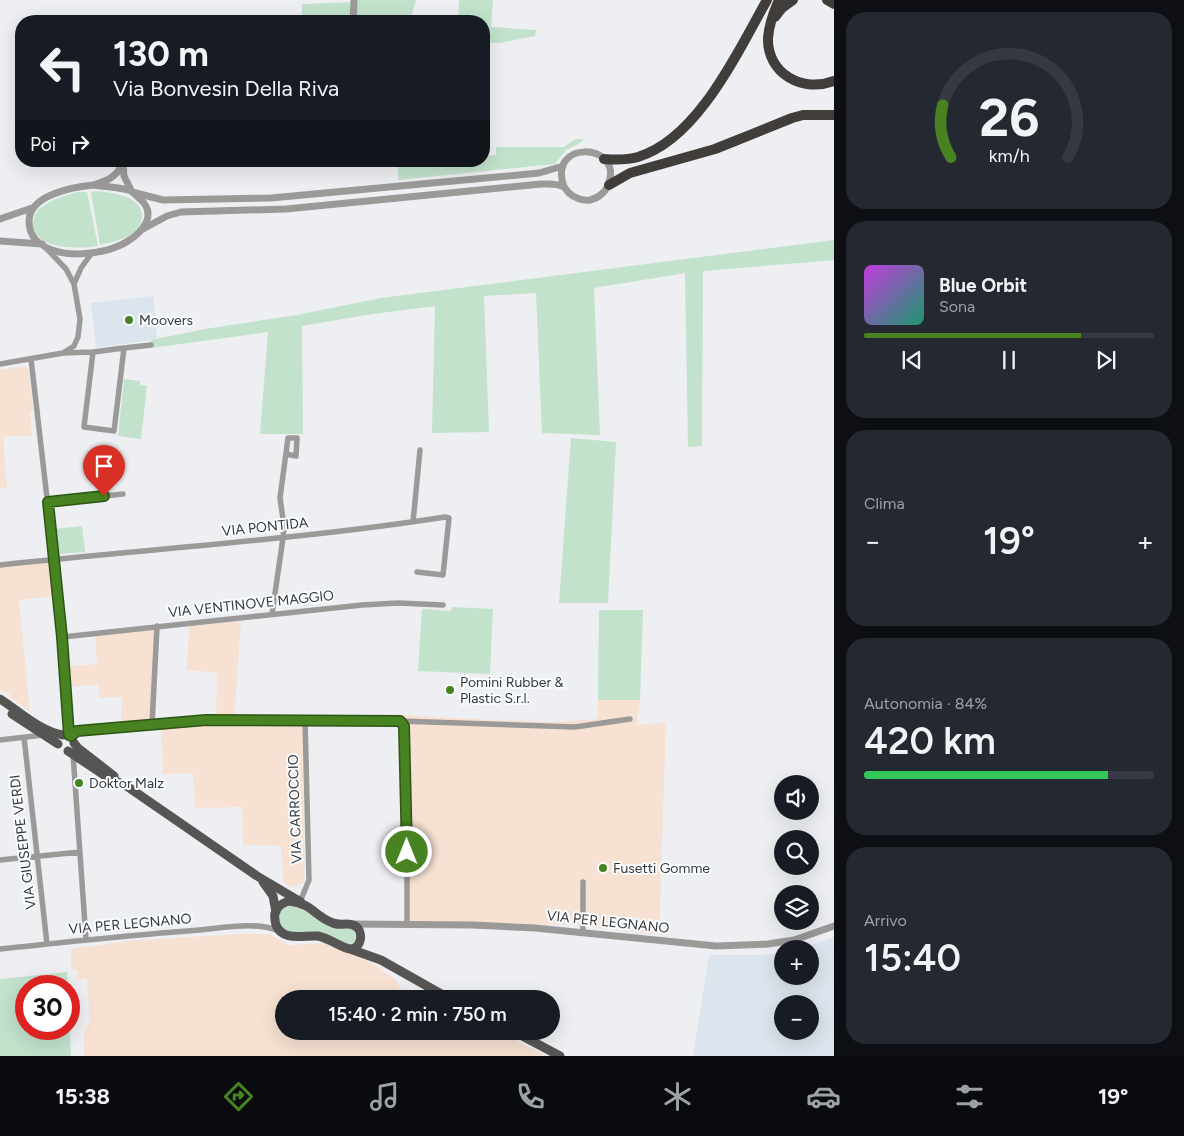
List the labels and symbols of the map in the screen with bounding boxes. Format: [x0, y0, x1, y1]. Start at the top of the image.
place label: Moovers [139, 312, 193, 329]
marker: Moovers [123, 314, 135, 326]
pin [83, 445, 125, 496]
street label: VIA PONTIDA [221, 514, 310, 540]
street label: VIA VENTINOVE MAGGIO [167, 587, 335, 621]
place label: Pomini Rubber & Plastic S.r.l. [460, 674, 564, 707]
marker: Pomini Rubber & Plastic S.r.l. [444, 684, 456, 696]
street label: VIA CARROCCIO [285, 754, 305, 864]
street label: VIA GIUSEPPE VERDI [6, 774, 40, 910]
place label: Doktor Malz [89, 775, 164, 792]
marker: Doktor Malz [73, 777, 85, 789]
position arrow [380, 825, 432, 877]
place label: Fusetti Gomme [613, 860, 710, 877]
marker: Fusetti Gomme [597, 862, 609, 874]
street label: VIA PER LEGNANO [546, 907, 670, 937]
street label: VIA PER LEGNANO [68, 910, 192, 938]
speed limit sign: 30 [15, 975, 80, 1040]

